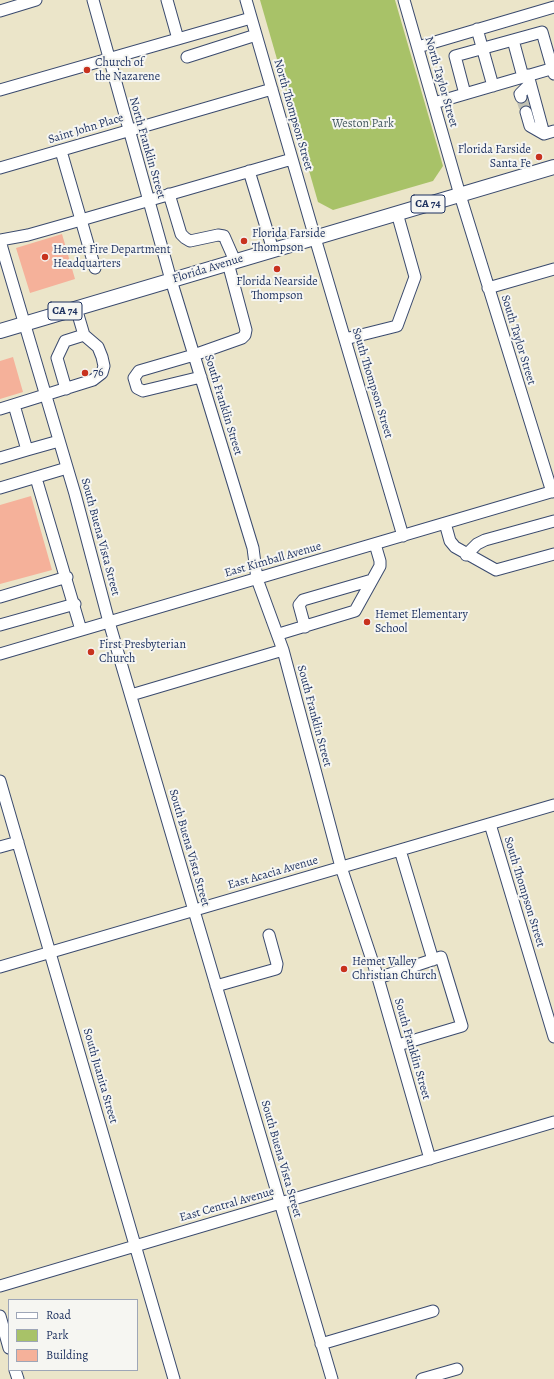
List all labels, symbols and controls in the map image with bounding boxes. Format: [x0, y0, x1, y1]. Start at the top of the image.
street label: North Taylor Street [421, 35, 461, 129]
place label: Church of the Nazarene [95, 56, 160, 84]
street label: North Thompson Street [270, 58, 316, 172]
marker: Church of the Nazarene [82, 65, 92, 75]
street label: North Franklin Street [126, 96, 168, 200]
street label: Saint John Place [47, 111, 125, 147]
park label: Weston Park [332, 117, 394, 131]
place label: Florida Farside Santa Fe [458, 143, 531, 171]
marker: Florida Farside Santa Fe [534, 152, 544, 162]
road number: CA 74 [411, 195, 445, 213]
place label: Florida Farside Thompson [252, 227, 325, 255]
marker: Florida Farside Thompson [239, 236, 249, 246]
place label: Hemet Fire Department Headquarters [53, 243, 171, 271]
street label: Florida Avenue [171, 251, 245, 287]
marker: Hemet Fire Department Headquarters [40, 252, 50, 262]
marker: Florida Nearside Thompson [272, 264, 282, 274]
place label: Florida Nearside Thompson [236, 275, 318, 303]
street label: South Taylor Street [497, 293, 539, 387]
road number: CA 74 [48, 302, 82, 320]
street label: South Thompson Street [348, 326, 396, 440]
street label: South Franklin Street [201, 353, 245, 457]
place label: 76 [93, 366, 104, 380]
marker: 76 [80, 368, 90, 378]
street label: South Buena Vista Street [77, 477, 123, 597]
street label: East Kimball Avenue [223, 539, 323, 581]
place label: Hemet Elementary School [375, 608, 468, 636]
marker: Hemet Elementary School [362, 617, 372, 627]
place label: First Presbyterian Church [99, 638, 186, 666]
marker: First Presbyterian Church [86, 647, 96, 657]
street label: South Franklin Street [294, 664, 334, 768]
street label: South Buena Vista Street [165, 788, 213, 908]
street label: South Thompson Street [500, 835, 548, 949]
street label: East Acacia Avenue [226, 853, 320, 893]
place label: Hemet Valley Christian Church [352, 955, 437, 983]
marker: Hemet Valley Christian Church [339, 964, 349, 974]
street label: South Franklin Street [391, 997, 433, 1101]
street label: South Juanita Street [80, 1027, 120, 1125]
street label: South Buena Vista Street [257, 1099, 305, 1219]
street label: East Central Avenue [178, 1185, 276, 1225]
legend [8, 1299, 138, 1371]
text: Road [46, 1307, 71, 1323]
text: Park [46, 1327, 69, 1343]
text: Building [46, 1347, 88, 1363]

